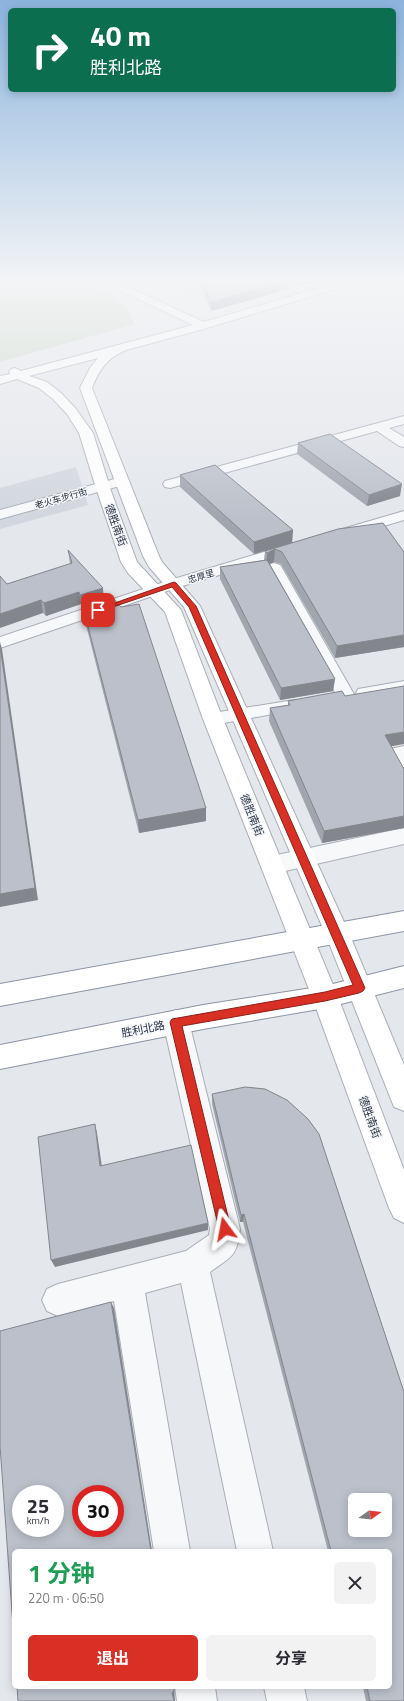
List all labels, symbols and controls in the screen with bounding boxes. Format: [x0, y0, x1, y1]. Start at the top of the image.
text: 40 m [90, 14, 151, 57]
icon: right [24, 24, 76, 76]
text: 胜利北路 [90, 54, 162, 81]
street label: 老火车步行街 [33, 484, 89, 512]
street label: 德胜南街 [101, 502, 131, 548]
street label: 忠厚里 [186, 566, 216, 586]
pin [81, 593, 115, 627]
icon: arrive [87, 599, 109, 621]
street label: 德胜南街 [236, 792, 268, 838]
street label: 胜利北路 [120, 1017, 166, 1041]
street label: 德胜南街 [355, 1094, 385, 1140]
position arrow [204, 1208, 246, 1250]
speed limit sign: 30 [72, 1485, 124, 1537]
text: 25 [27, 1490, 49, 1521]
north arrow [348, 1493, 392, 1537]
map controls [348, 1493, 392, 1537]
text: km/h [27, 1513, 49, 1528]
text: 1 分钟 [28, 1555, 95, 1591]
button: close [334, 1562, 376, 1604]
text: 220 m · 06:50 [28, 1588, 104, 1608]
button: 退出 [28, 1635, 198, 1681]
button: 分享 [206, 1635, 376, 1681]

